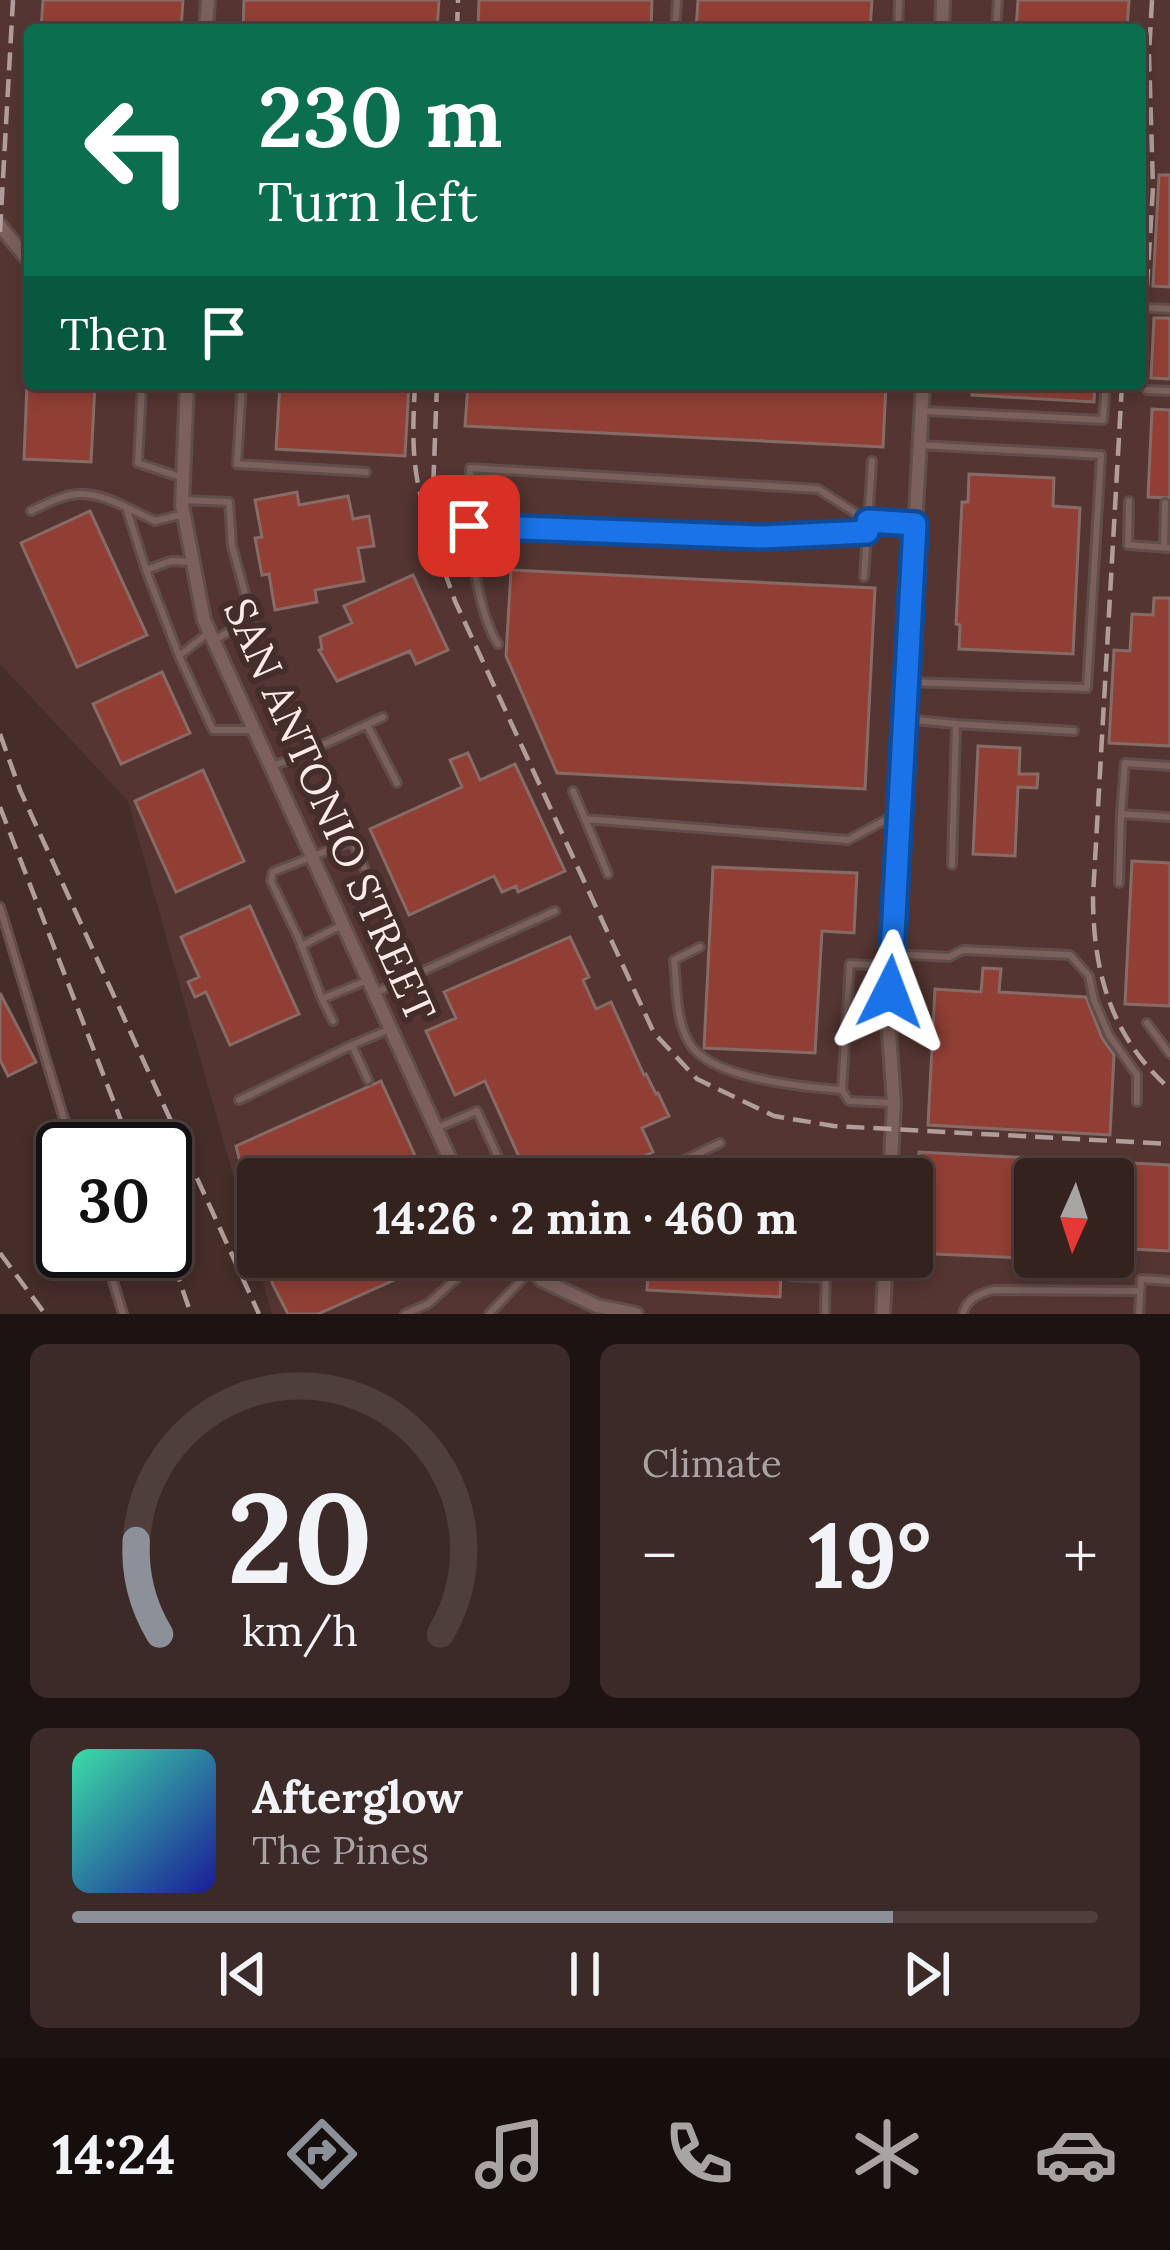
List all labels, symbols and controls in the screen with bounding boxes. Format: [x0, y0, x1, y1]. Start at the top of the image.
text: 230 m [258, 62, 503, 170]
icon: left [60, 72, 216, 228]
text: Turn left [258, 167, 478, 236]
icon: arrive [191, 300, 257, 366]
text: Then [60, 305, 167, 362]
pin [418, 475, 520, 577]
icon: arrive [436, 493, 502, 559]
street label: SAN ANTONIO STREET [212, 590, 448, 1030]
position arrow [827, 929, 953, 1055]
speed limit sign: 30 [36, 1122, 192, 1278]
north arrow [1014, 1158, 1134, 1278]
map controls [1014, 1158, 1134, 1278]
text: 14:26 · 2 min · 460 m [373, 1189, 797, 1246]
text: Climate [642, 1438, 782, 1488]
text: 20 [227, 1457, 373, 1617]
text: 19° [809, 1497, 931, 1613]
text: − [642, 1513, 677, 1597]
text: + [1063, 1513, 1098, 1597]
text: km/h [242, 1603, 358, 1658]
text: Afterglow [252, 1768, 463, 1825]
text: The Pines [252, 1825, 429, 1875]
icon: previous [210, 1941, 276, 2007]
icon: pause [552, 1941, 618, 2007]
icon: next [894, 1941, 960, 2007]
icon: directions [280, 2112, 364, 2196]
icon: music [468, 2112, 552, 2196]
icon: phone [657, 2112, 741, 2196]
icon: climate [845, 2112, 929, 2196]
icon: car [1034, 2112, 1118, 2196]
text: 14:24 [52, 2120, 176, 2189]

